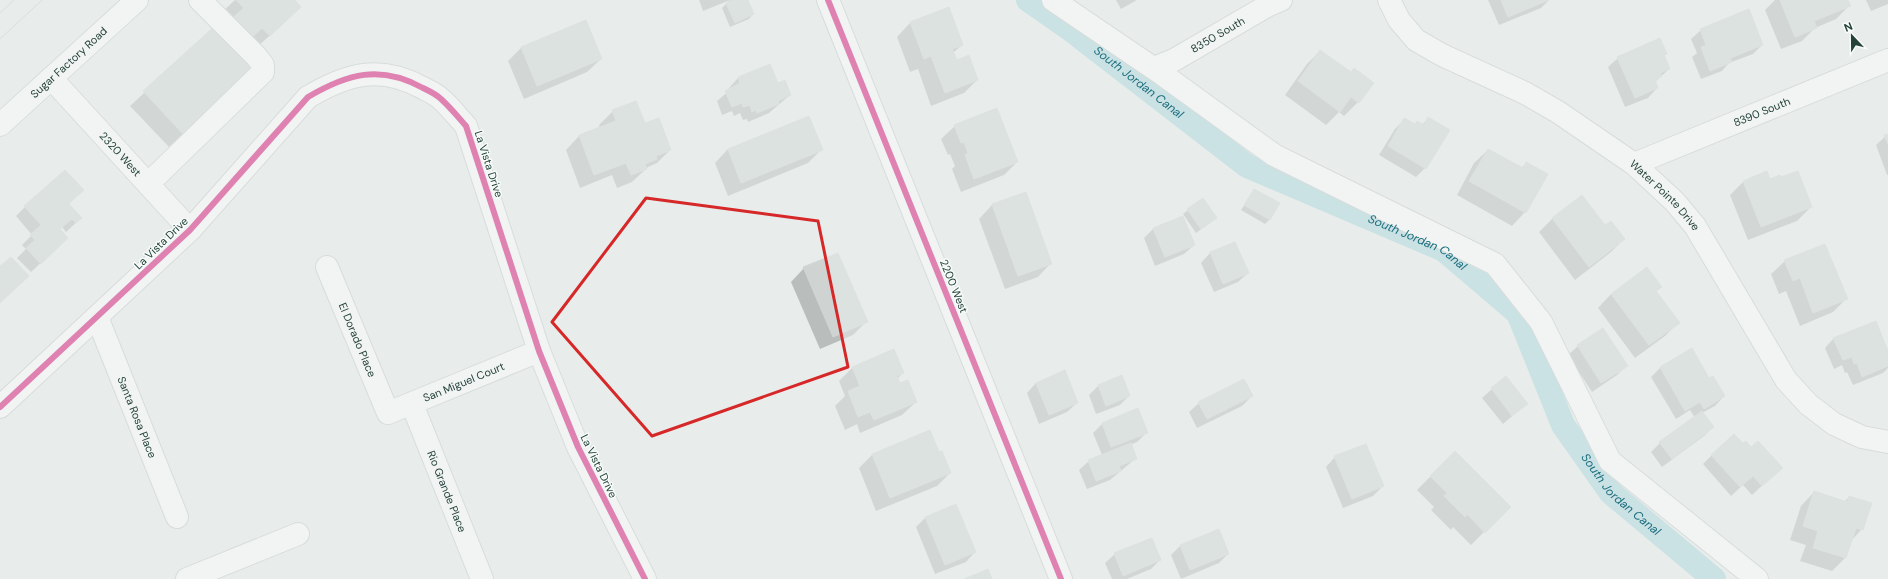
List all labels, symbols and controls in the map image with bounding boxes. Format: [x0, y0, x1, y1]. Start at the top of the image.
street label: 8350 South [1188, 13, 1247, 56]
north arrow [1832, 16, 1872, 56]
text: N [1842, 19, 1855, 35]
street label: Sugar Factory Road [27, 24, 110, 101]
water label: South Jordan Canal [1091, 43, 1187, 122]
street label: 8390 South [1731, 94, 1792, 130]
street label: 2320 West [97, 129, 144, 179]
street label: La Vista Drive [472, 129, 506, 199]
street label: Water Pointe Drive [1627, 157, 1703, 233]
water label: South Jordan Canal [1366, 211, 1470, 274]
street label: La Vista Drive [131, 214, 191, 272]
street label: 2200 West [937, 257, 971, 315]
street label: El Dorado Place [336, 301, 379, 379]
street label: San Miguel Court [421, 359, 506, 405]
street label: Santa Rosa Place [115, 375, 160, 460]
street label: La Vista Drive [578, 432, 620, 500]
street label: Rio Grande Place [424, 448, 470, 534]
water label: South Jordan Canal [1578, 450, 1664, 539]

